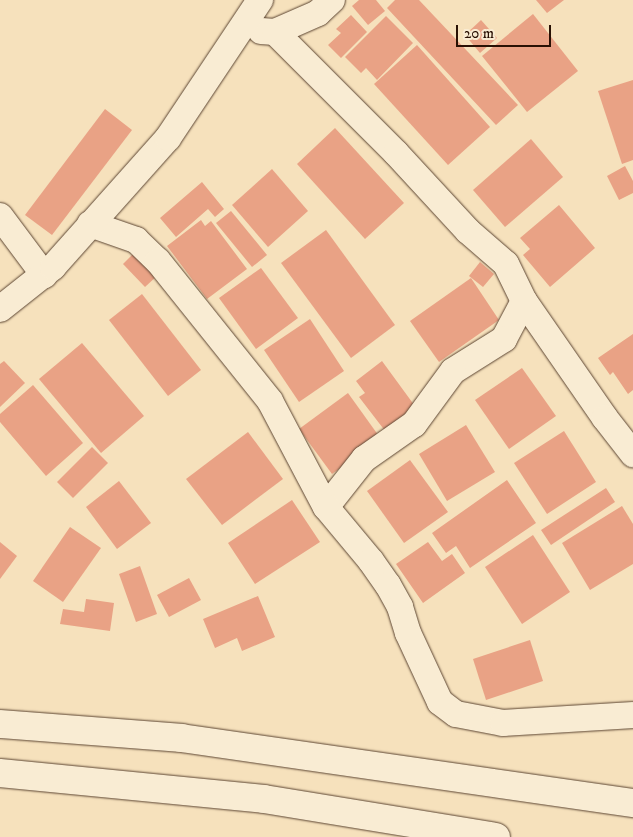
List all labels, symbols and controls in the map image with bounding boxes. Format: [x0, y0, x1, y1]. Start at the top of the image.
scale bar [458, 15, 553, 47]
text: 20 m [464, 24, 494, 43]

